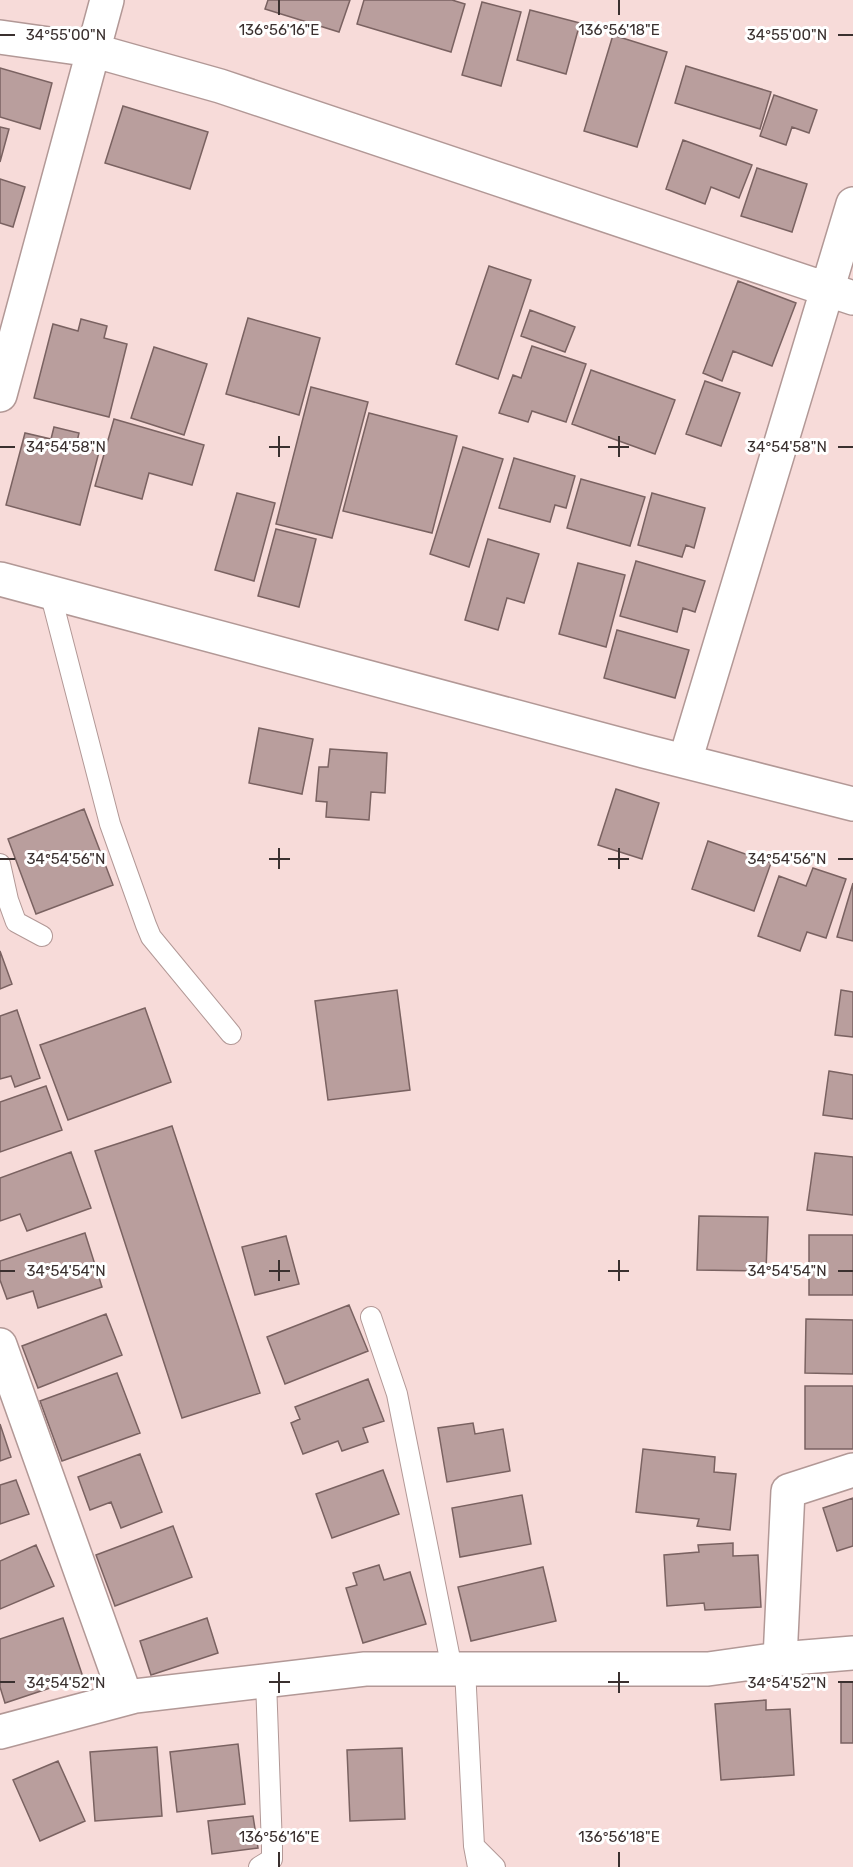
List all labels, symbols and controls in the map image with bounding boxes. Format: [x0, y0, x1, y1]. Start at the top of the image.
text: 136°56'16"E [239, 21, 319, 39]
text: 136°56'18"E [578, 21, 660, 39]
text: 34°55'00"N [26, 26, 106, 44]
text: 34°55'00"N [747, 26, 827, 44]
text: 34°54'58"N [26, 438, 106, 456]
text: 34°54'58"N [747, 438, 827, 456]
text: 34°54'56"N [27, 850, 105, 868]
text: 34°54'56"N [748, 850, 826, 868]
text: 34°54'54"N [26, 1262, 106, 1280]
text: 34°54'54"N [747, 1262, 827, 1280]
text: 34°54'52"N [26, 1674, 106, 1692]
text: 34°54'52"N [747, 1674, 827, 1692]
text: 136°56'16"E [239, 1828, 319, 1846]
text: 136°56'18"E [578, 1828, 660, 1846]

